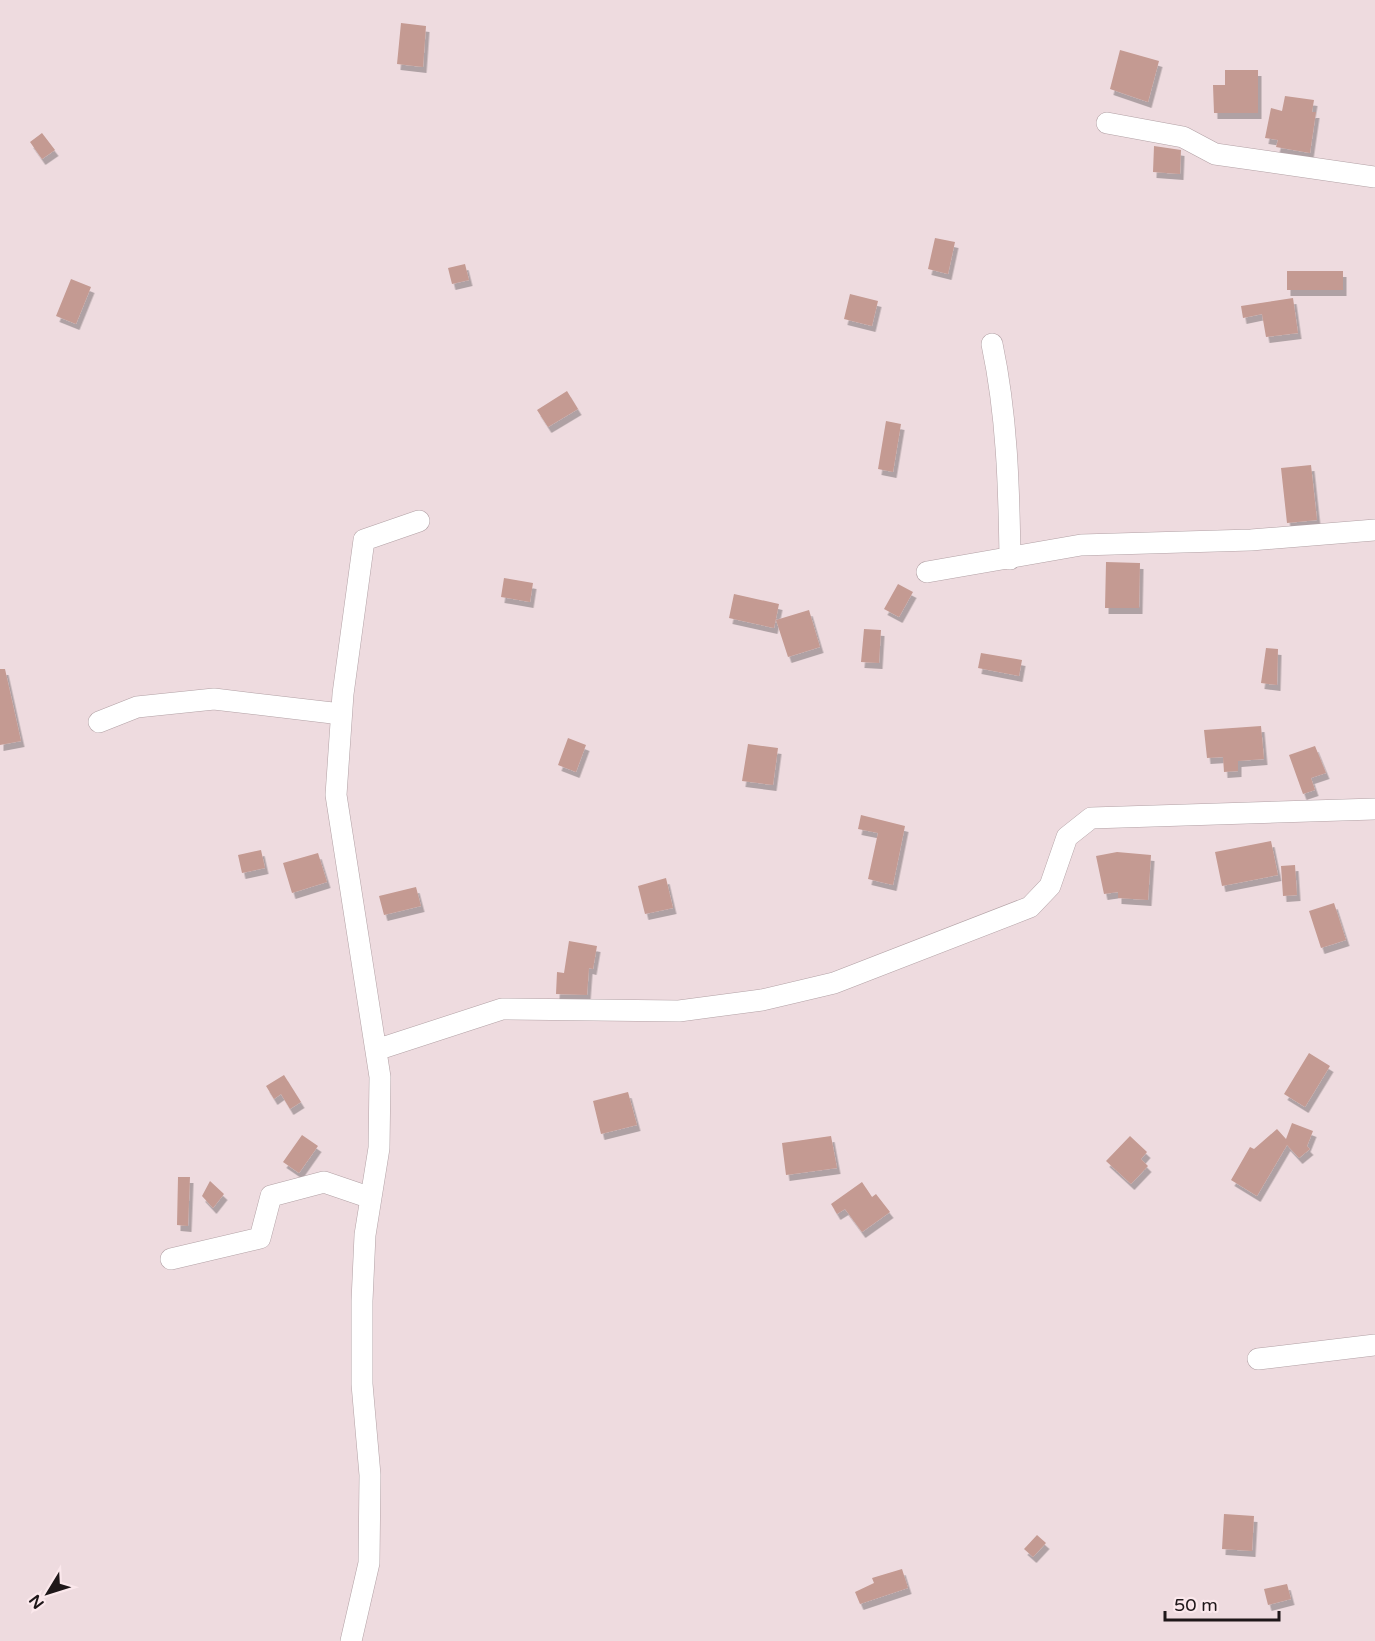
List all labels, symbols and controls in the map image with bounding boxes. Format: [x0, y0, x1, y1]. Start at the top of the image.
north arrow [18, 1563, 78, 1623]
scale bar [1165, 1584, 1279, 1622]
text: N [25, 1590, 49, 1613]
text: 50 m [1174, 1594, 1218, 1616]

